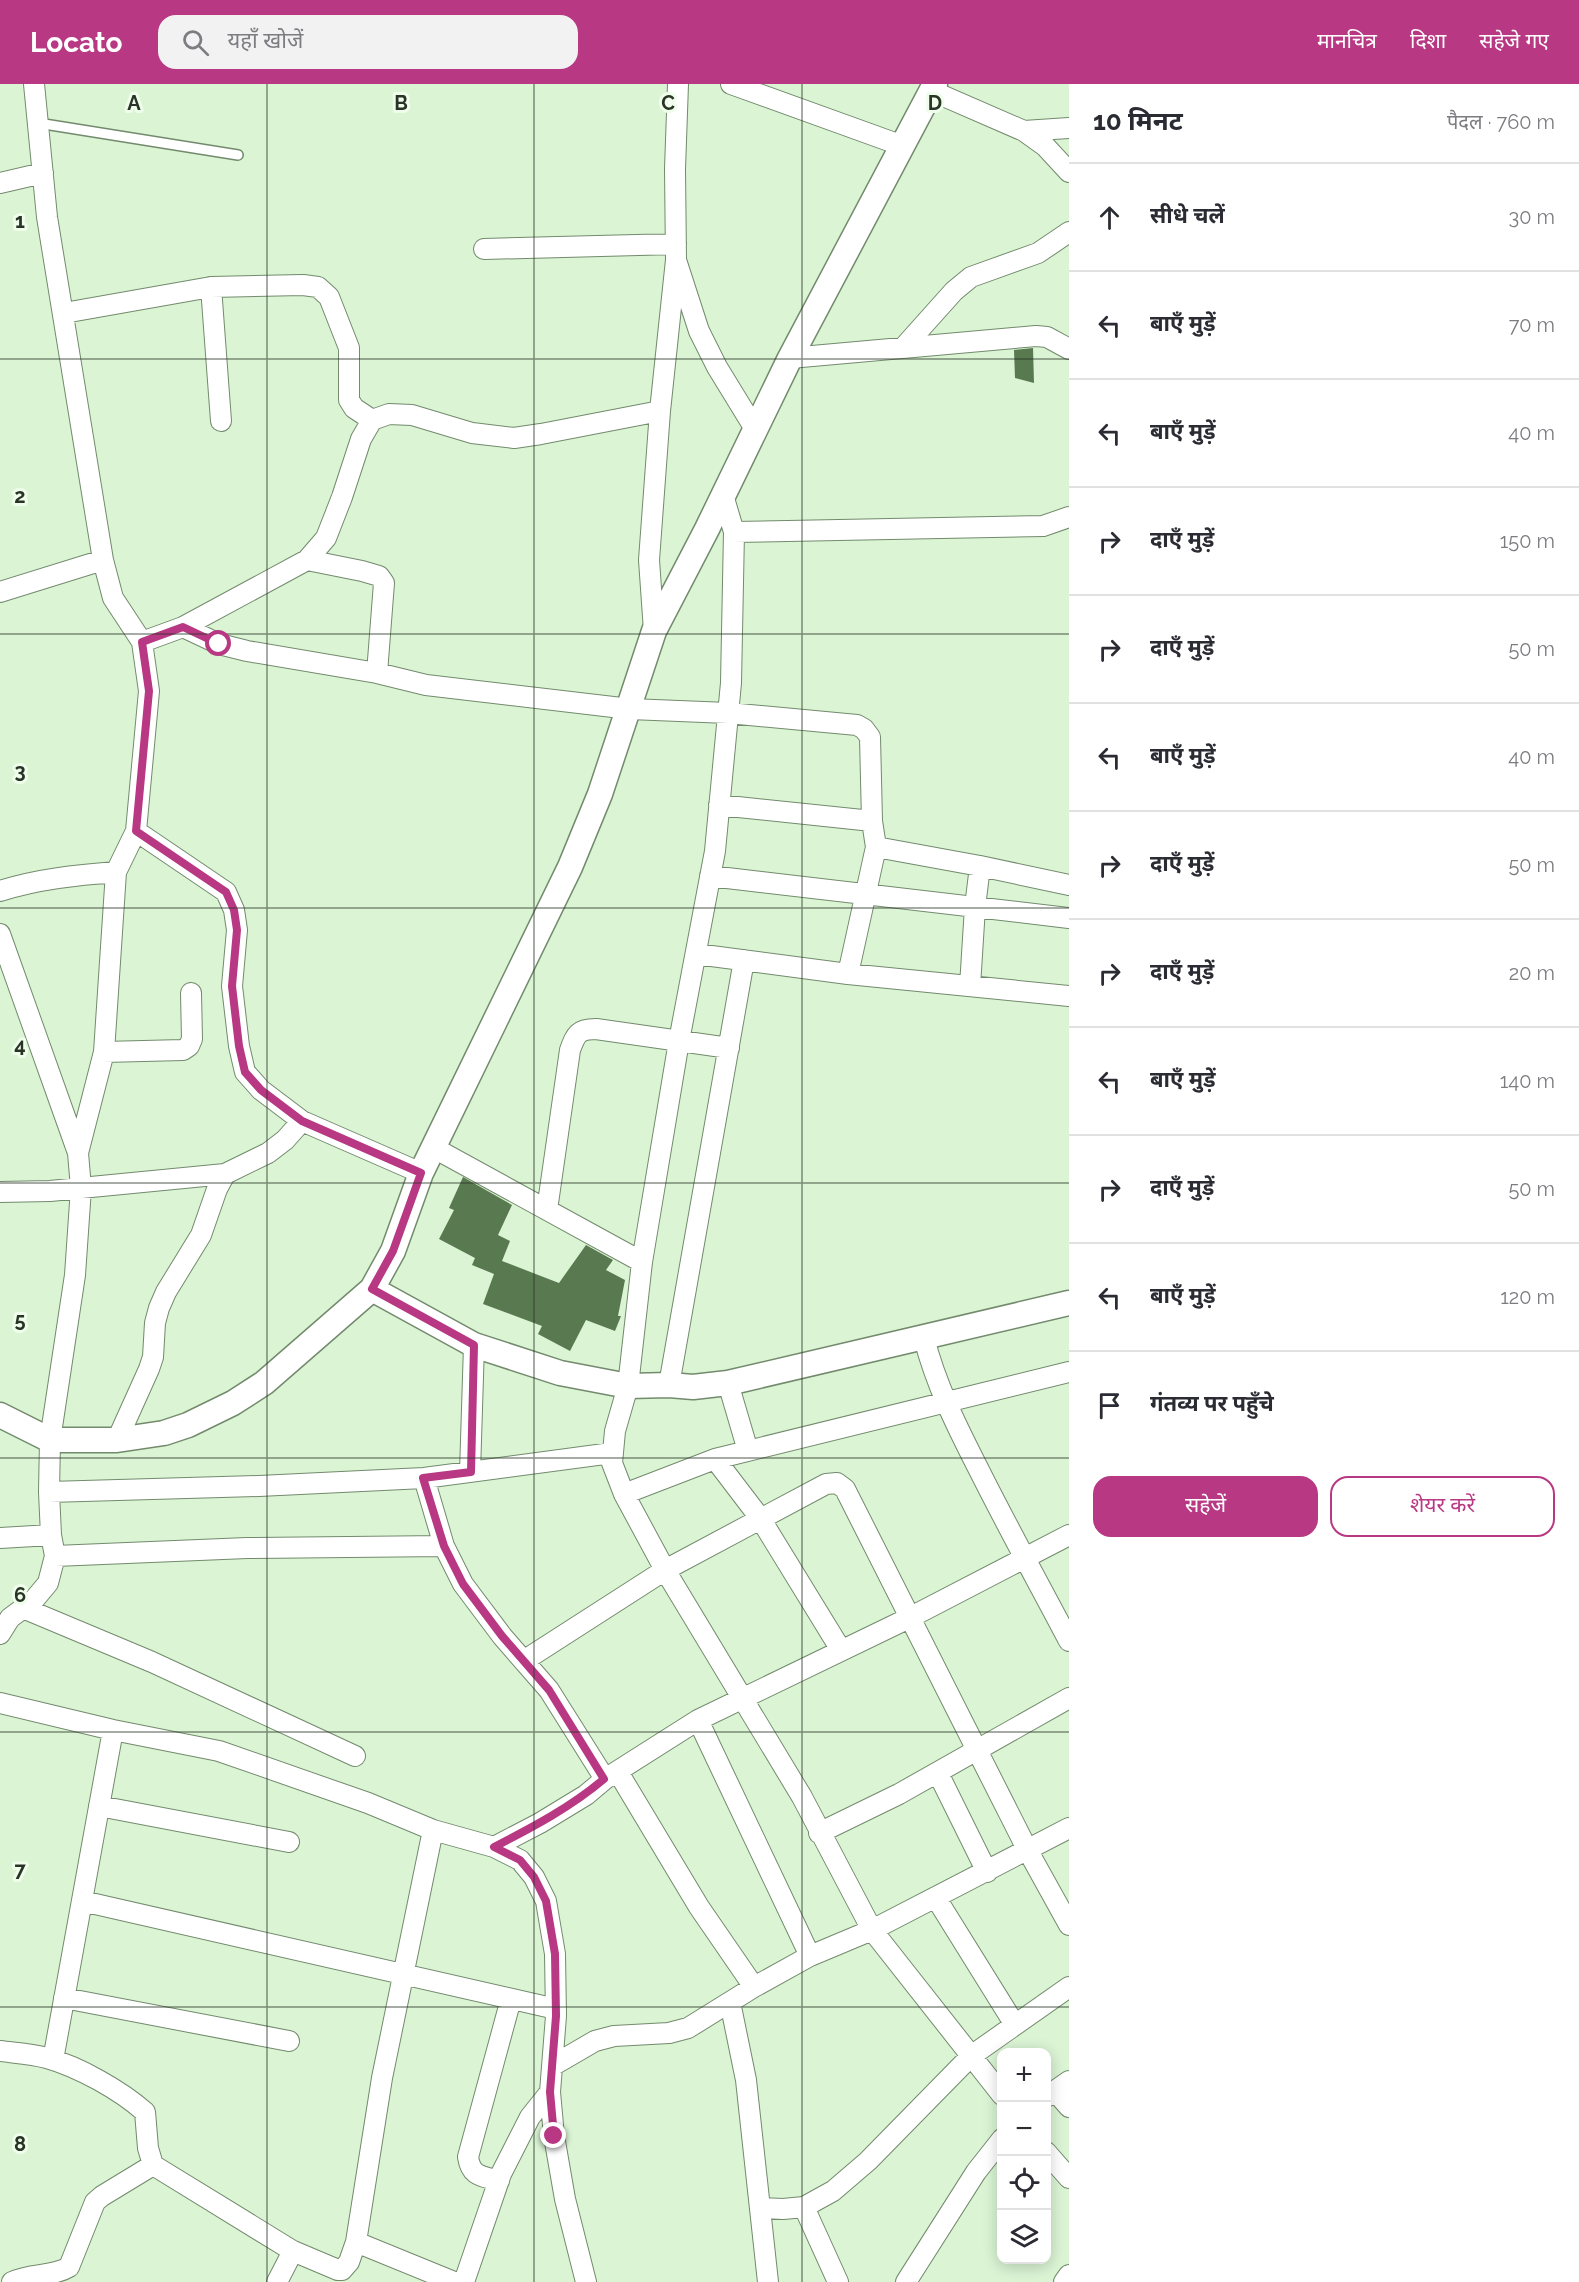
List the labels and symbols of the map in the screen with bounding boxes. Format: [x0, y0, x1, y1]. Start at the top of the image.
text: A [127, 91, 141, 115]
text: B [394, 91, 408, 115]
text: C [661, 91, 675, 115]
text: D [928, 91, 942, 115]
text: 1 [15, 209, 25, 233]
text: 2 [14, 484, 26, 508]
route start [205, 630, 231, 656]
text: 3 [14, 759, 26, 783]
text: 4 [14, 1033, 26, 1057]
text: 5 [14, 1308, 26, 1332]
text: 6 [14, 1583, 26, 1607]
text: 7 [14, 1858, 26, 1882]
route end [540, 2122, 566, 2148]
text: 8 [14, 2132, 26, 2156]

